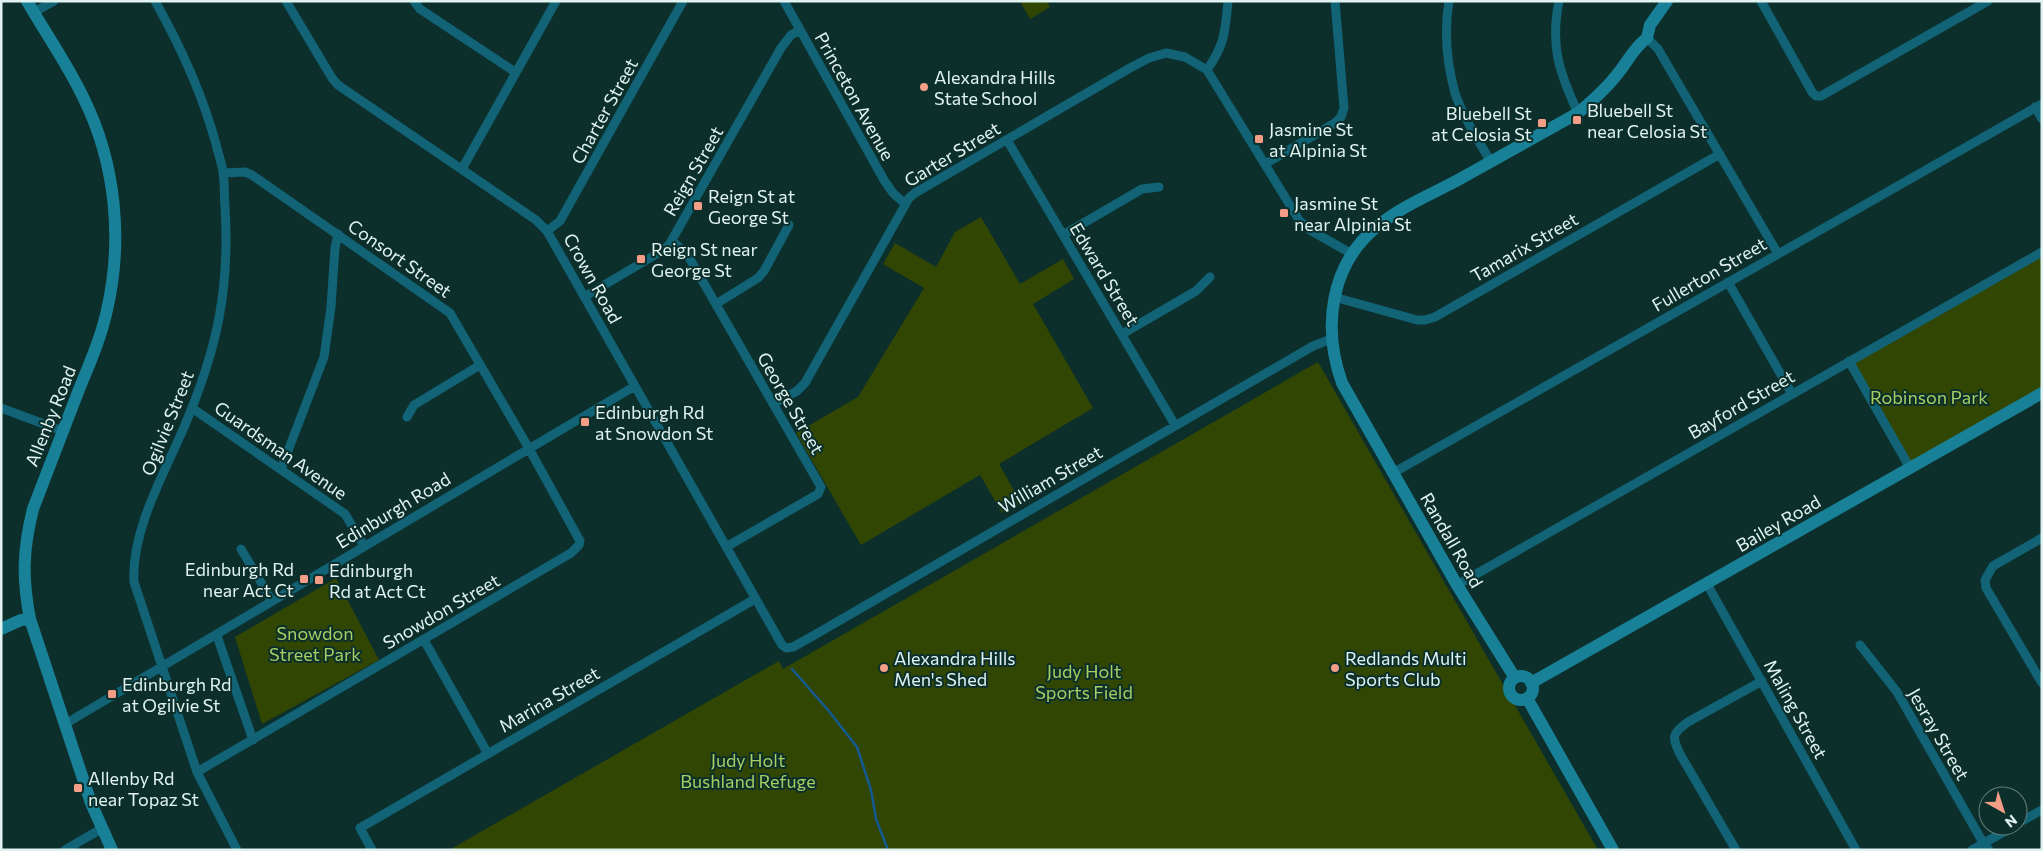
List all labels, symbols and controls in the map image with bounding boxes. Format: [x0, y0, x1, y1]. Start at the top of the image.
street label: Princeton Avenue [811, 28, 899, 164]
street label: Charter Street [566, 54, 642, 168]
place label: Alexandra Hills State School [934, 66, 1056, 109]
marker: Alexandra Hills State School [918, 81, 930, 93]
place label: Bluebell St near Celosia St [1587, 99, 1707, 142]
place label: Bluebell St at Celosia St [1431, 102, 1532, 145]
marker: Bluebell St near Celosia St [1571, 114, 1583, 126]
street label: Garter Street [900, 117, 1004, 191]
marker: Bluebell St at Celosia St [1536, 117, 1548, 129]
place label: Jasmine St at Alpinia St [1269, 118, 1367, 161]
street label: Reign Street [658, 122, 728, 220]
marker: Jasmine St at Alpinia St [1253, 133, 1265, 145]
place label: Reign St at George St [708, 185, 795, 228]
place label: Jasmine St near Alpinia St [1294, 192, 1412, 235]
marker: Reign St at George St [692, 200, 704, 212]
marker: Jasmine St near Alpinia St [1278, 207, 1290, 219]
street label: Tamarix Street [1466, 207, 1582, 287]
street label: Consort Street [344, 214, 456, 302]
street label: Edward Street [1066, 218, 1144, 330]
street label: Crown Road [559, 229, 627, 327]
street label: Fullerton Street [1648, 232, 1770, 316]
place label: Reign St near George St [651, 238, 758, 281]
marker: Reign St near George St [635, 253, 647, 265]
street label: George Street [753, 348, 829, 458]
street label: Allenby Road [20, 362, 80, 470]
street label: Bayford Street [1684, 365, 1798, 443]
street label: Ogilvie Street [136, 367, 198, 479]
park label: Robinson Park [1870, 386, 1988, 408]
street label: Guardsman Avenue [210, 396, 352, 504]
place label: Edinburgh Rd at Snowdon St [595, 401, 713, 444]
marker: Edinburgh Rd at Snowdon St [579, 416, 591, 428]
street label: William Street [994, 440, 1106, 518]
street label: Edinburgh Road [332, 467, 454, 553]
street label: Randall Road [1416, 489, 1488, 591]
street label: Bailey Road [1732, 490, 1824, 556]
place label: Edinburgh Rd near Act Ct [185, 558, 294, 601]
place label: Edinburgh Rd at Act Ct [329, 559, 426, 602]
street label: Snowdon Street [379, 569, 503, 653]
marker: Edinburgh Rd near Act Ct [298, 573, 310, 585]
marker: Edinburgh Rd at Act Ct [313, 574, 325, 586]
park label: Snowdon Street Park [269, 622, 361, 665]
place label: Alexandra Hills Men's Shed [894, 647, 1016, 690]
place label: Redlands Multi Sports Club [1345, 647, 1467, 690]
street label: Maling Street [1760, 656, 1832, 762]
park label: Judy Holt Sports Field [1035, 660, 1133, 703]
street label: Marina Street [495, 661, 603, 737]
marker: Alexandra Hills Men's Shed [878, 662, 890, 674]
marker: Redlands Multi Sports Club [1329, 662, 1341, 674]
place label: Edinburgh Rd at Ogilvie St [122, 673, 231, 716]
street label: Jesray Street [1904, 684, 1974, 784]
marker: Edinburgh Rd at Ogilvie St [106, 688, 118, 700]
park label: Judy Holt Bushland Refuge [680, 749, 816, 792]
place label: Allenby Rd near Topaz St [88, 767, 199, 810]
marker: Allenby Rd near Topaz St [72, 782, 84, 794]
north arrow [1978, 786, 2028, 836]
text: N [2002, 812, 2021, 831]

